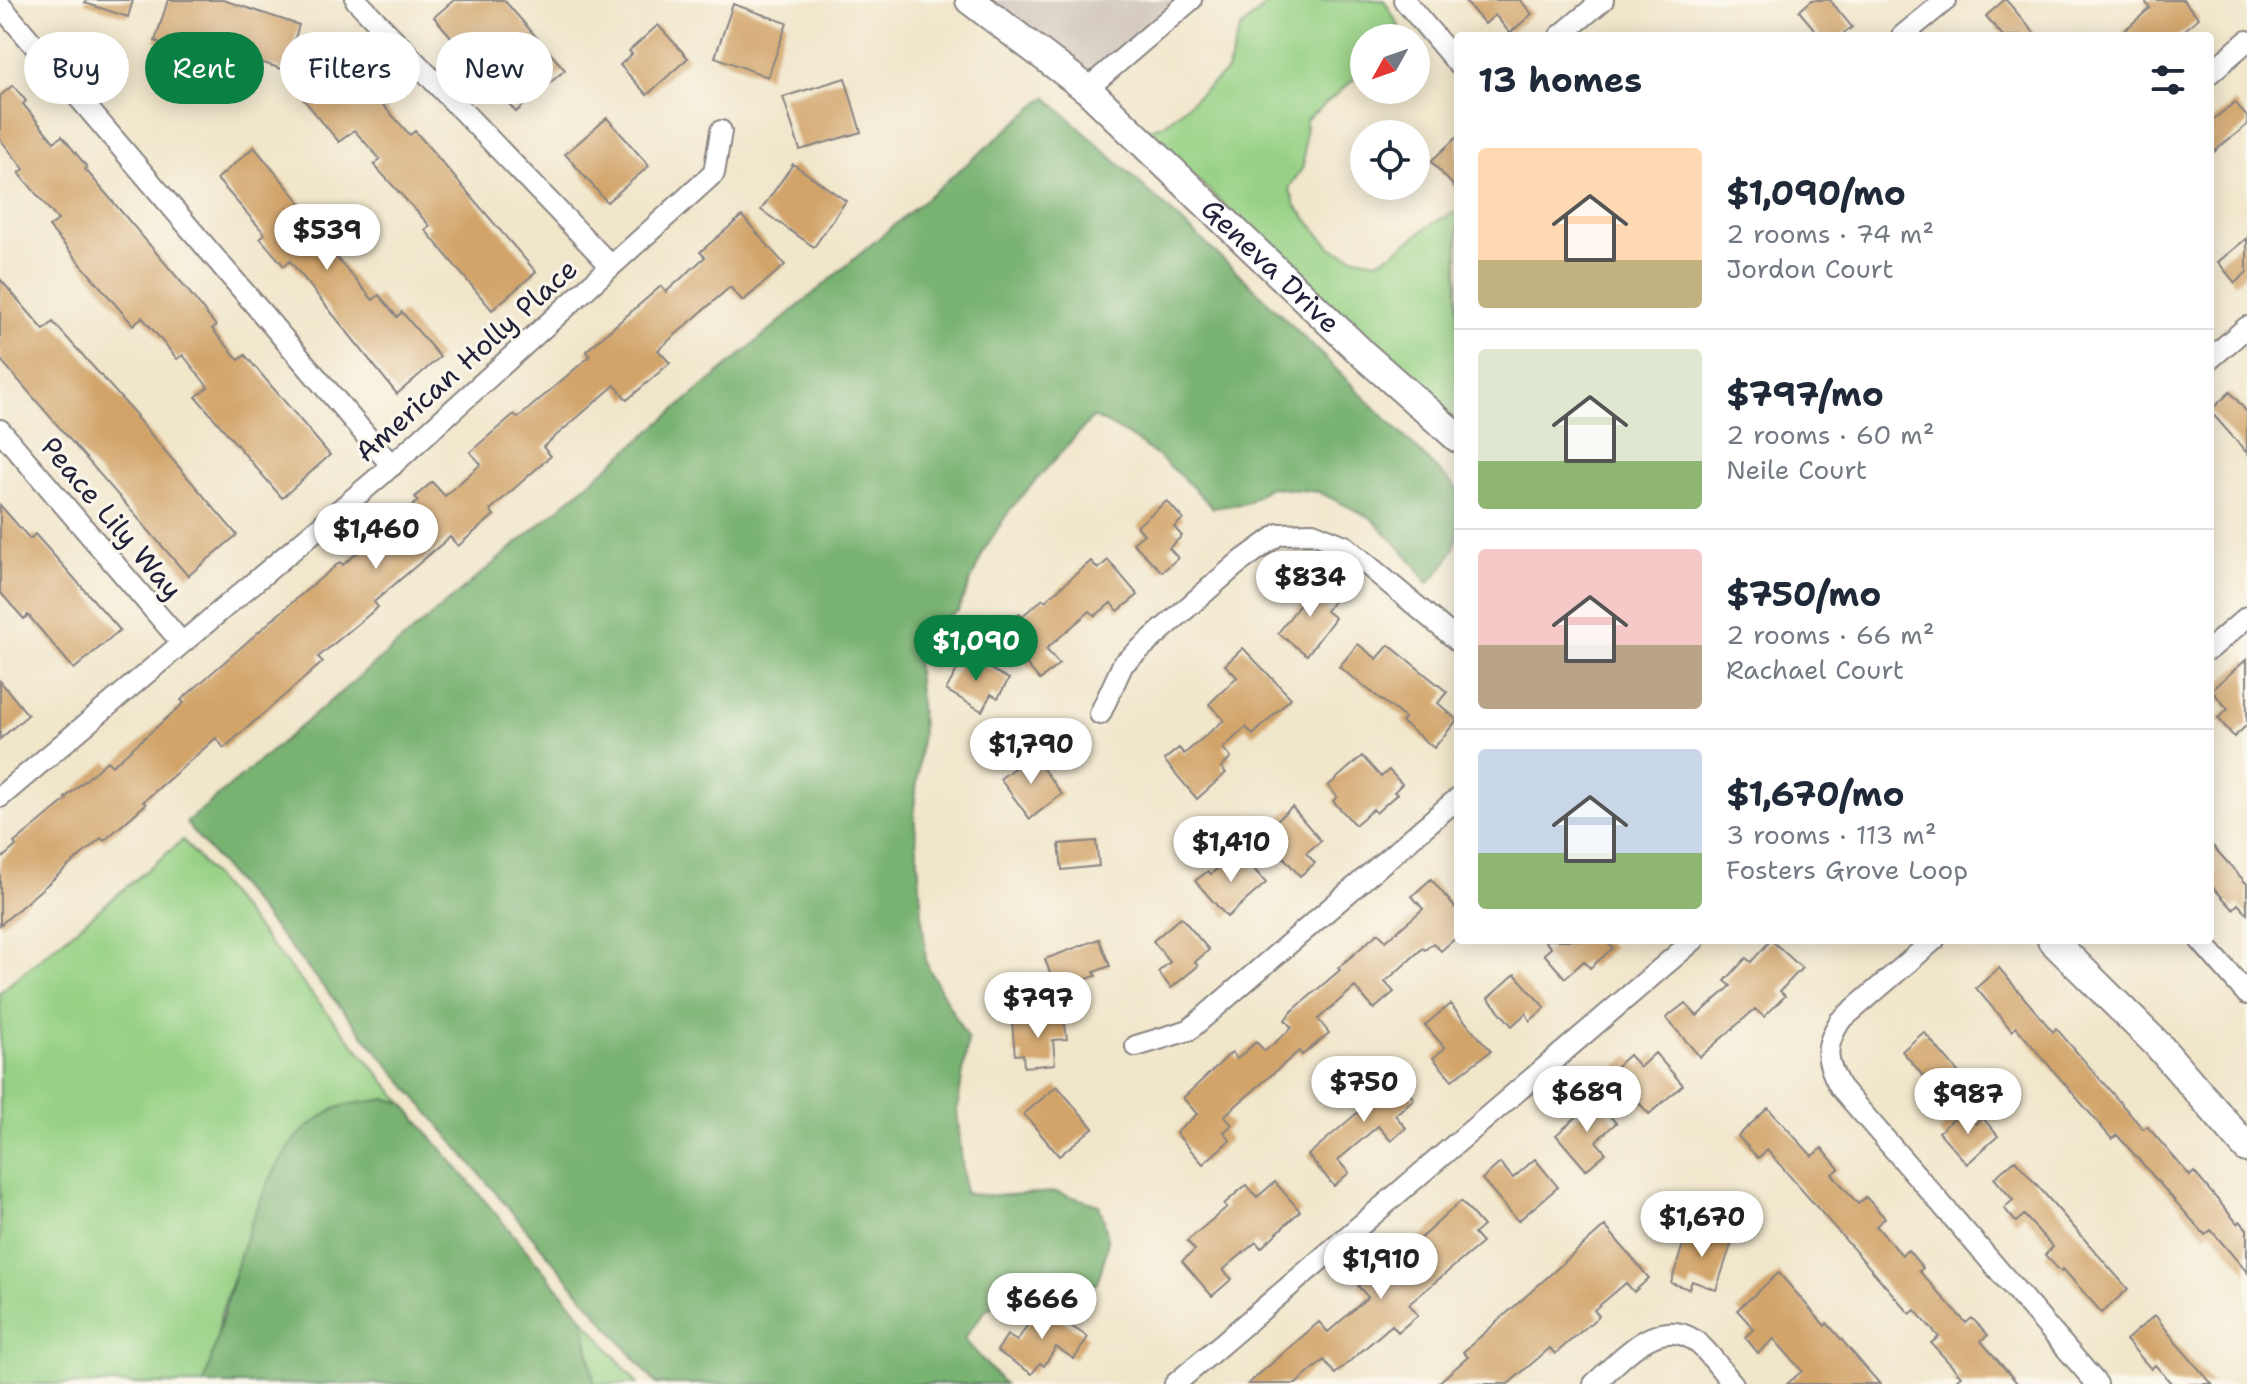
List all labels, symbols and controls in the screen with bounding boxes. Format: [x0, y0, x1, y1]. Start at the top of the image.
north arrow [1350, 24, 1430, 104]
map controls [1350, 24, 1430, 200]
chip: Buy [24, 32, 129, 104]
chip: Rent [145, 32, 264, 104]
chip: Filters [280, 32, 420, 104]
chip: New [436, 32, 553, 104]
text: 13 homes [1478, 57, 1642, 103]
icon: filters [2146, 58, 2190, 102]
button: locate [1350, 120, 1430, 200]
text: $1,090/mo [1726, 170, 1906, 216]
icon: home [1542, 180, 1638, 276]
street label: Geneva Drive [1193, 190, 1349, 341]
pin: $539 [280, 204, 374, 272]
text: $539 [292, 212, 362, 247]
text: 2 rooms · 74 m² [1726, 216, 1934, 251]
street label: American Holly Place [347, 250, 585, 470]
text: Jordon Court [1726, 251, 1894, 286]
text: $797/mo [1726, 371, 1884, 417]
icon: home [1542, 381, 1638, 477]
text: 2 rooms · 60 m² [1726, 417, 1935, 452]
street label: Peace Lily Way [33, 429, 191, 607]
text: Neile Court [1726, 452, 1867, 487]
pin: $1,460 [311, 503, 441, 571]
text: $1,460 [332, 511, 420, 546]
pin: $834 [1263, 551, 1357, 619]
text: $834 [1274, 559, 1346, 594]
text: $750/mo [1726, 571, 1881, 617]
icon: home [1542, 581, 1638, 677]
pin: $1,090 [911, 615, 1041, 683]
text: 2 rooms · 66 m² [1726, 617, 1935, 652]
text: $1,090 [932, 623, 1020, 658]
text: Rachael Court [1726, 652, 1904, 687]
pin: $1,790 [966, 718, 1096, 786]
text: $1,790 [988, 726, 1074, 761]
text: $1,670/mo [1726, 771, 1905, 817]
icon: home [1542, 781, 1638, 877]
pin: $1,410 [1166, 816, 1296, 884]
text: 3 rooms · 113 m² [1726, 817, 1937, 852]
text: $1,410 [1191, 824, 1271, 859]
text: Fosters Grove Loop [1726, 852, 1968, 887]
pin: $797 [991, 972, 1085, 1040]
text: $797 [1002, 980, 1074, 1015]
pin: $750 [1317, 1056, 1411, 1124]
text: $750 [1329, 1064, 1399, 1099]
pin: $689 [1540, 1066, 1634, 1134]
pin: $987 [1921, 1068, 2015, 1136]
text: $689 [1551, 1074, 1623, 1109]
text: $987 [1932, 1076, 2004, 1111]
pin: $1,670 [1637, 1191, 1767, 1259]
text: $1,670 [1658, 1199, 1746, 1234]
pin: $1,910 [1316, 1233, 1446, 1301]
text: $1,910 [1342, 1241, 1420, 1276]
pin: $666 [995, 1273, 1089, 1341]
text: $666 [1006, 1281, 1078, 1316]

